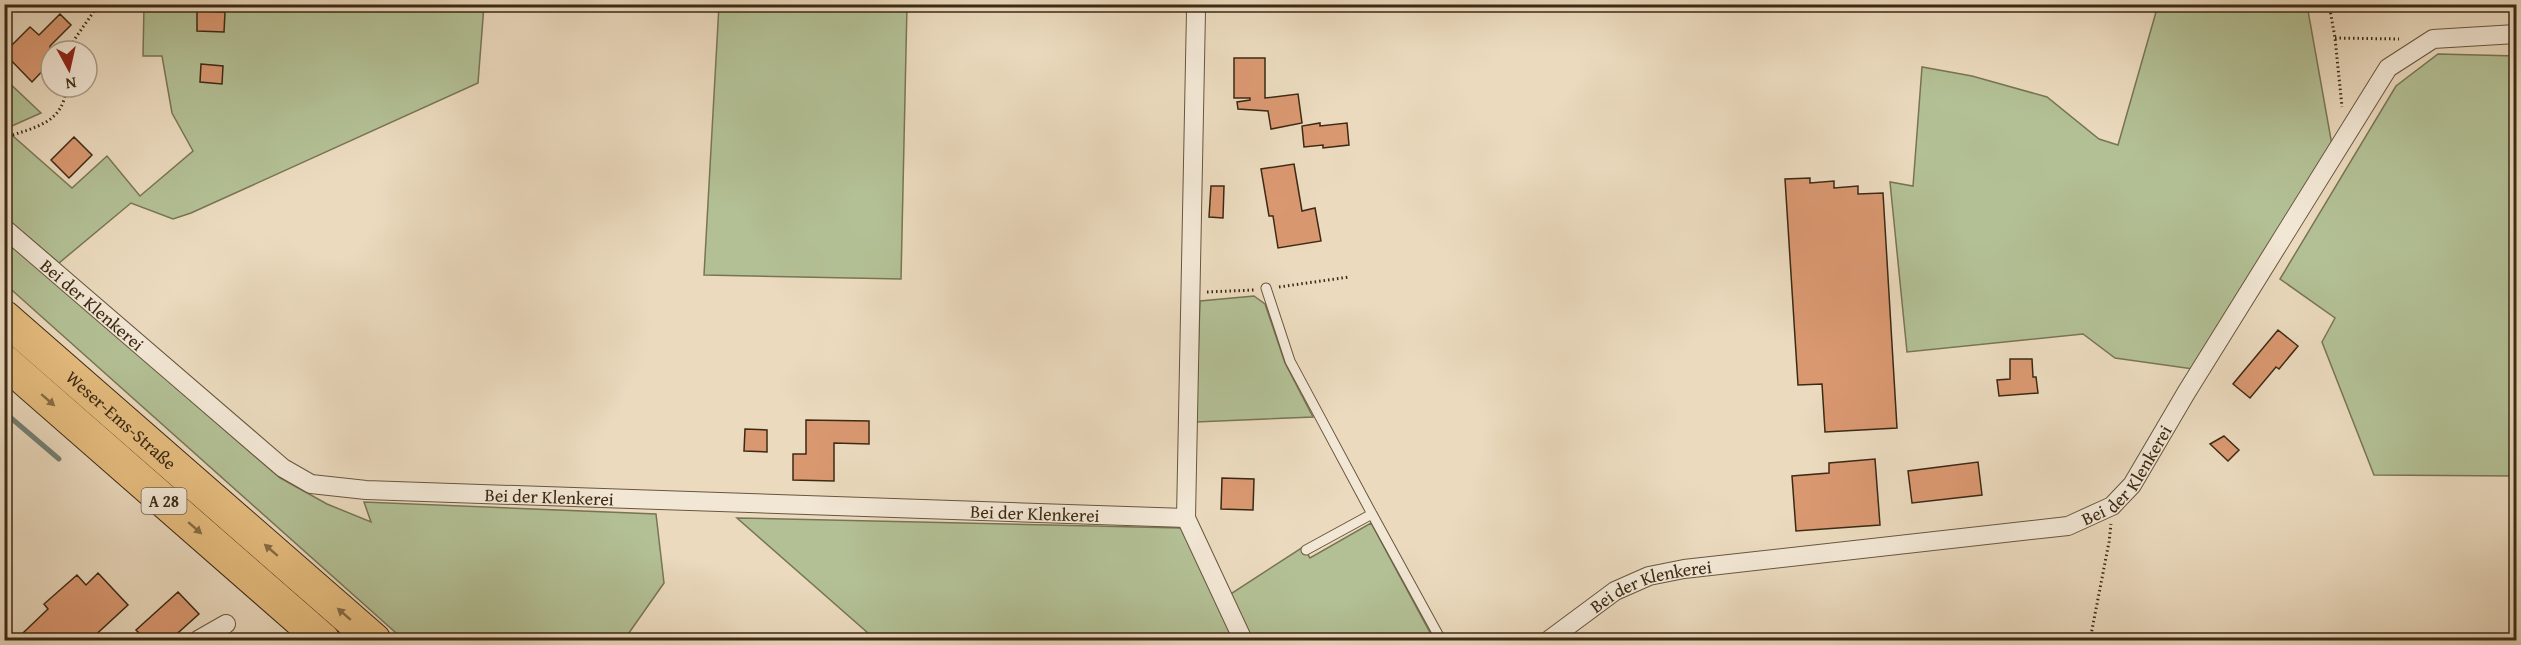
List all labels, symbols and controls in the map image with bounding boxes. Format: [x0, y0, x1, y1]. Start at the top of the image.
north arrow [39, 39, 99, 99]
text: N [64, 71, 78, 97]
street label: Bei der Klenkerei [35, 252, 151, 357]
street label: Weser-Ems-Straße [60, 364, 183, 476]
one-way arrow [41, 393, 56, 406]
street label: Bei der Klenkerei [2077, 420, 2178, 532]
street label: Bei der Klenkerei [484, 481, 614, 512]
road number: A 28 [142, 488, 186, 514]
street label: Bei der Klenkerei [970, 497, 1100, 529]
one-way arrow [187, 521, 202, 534]
one-way arrow [264, 544, 279, 557]
street label: Bei der Klenkerei [1584, 553, 1713, 619]
one-way arrow [337, 607, 352, 621]

